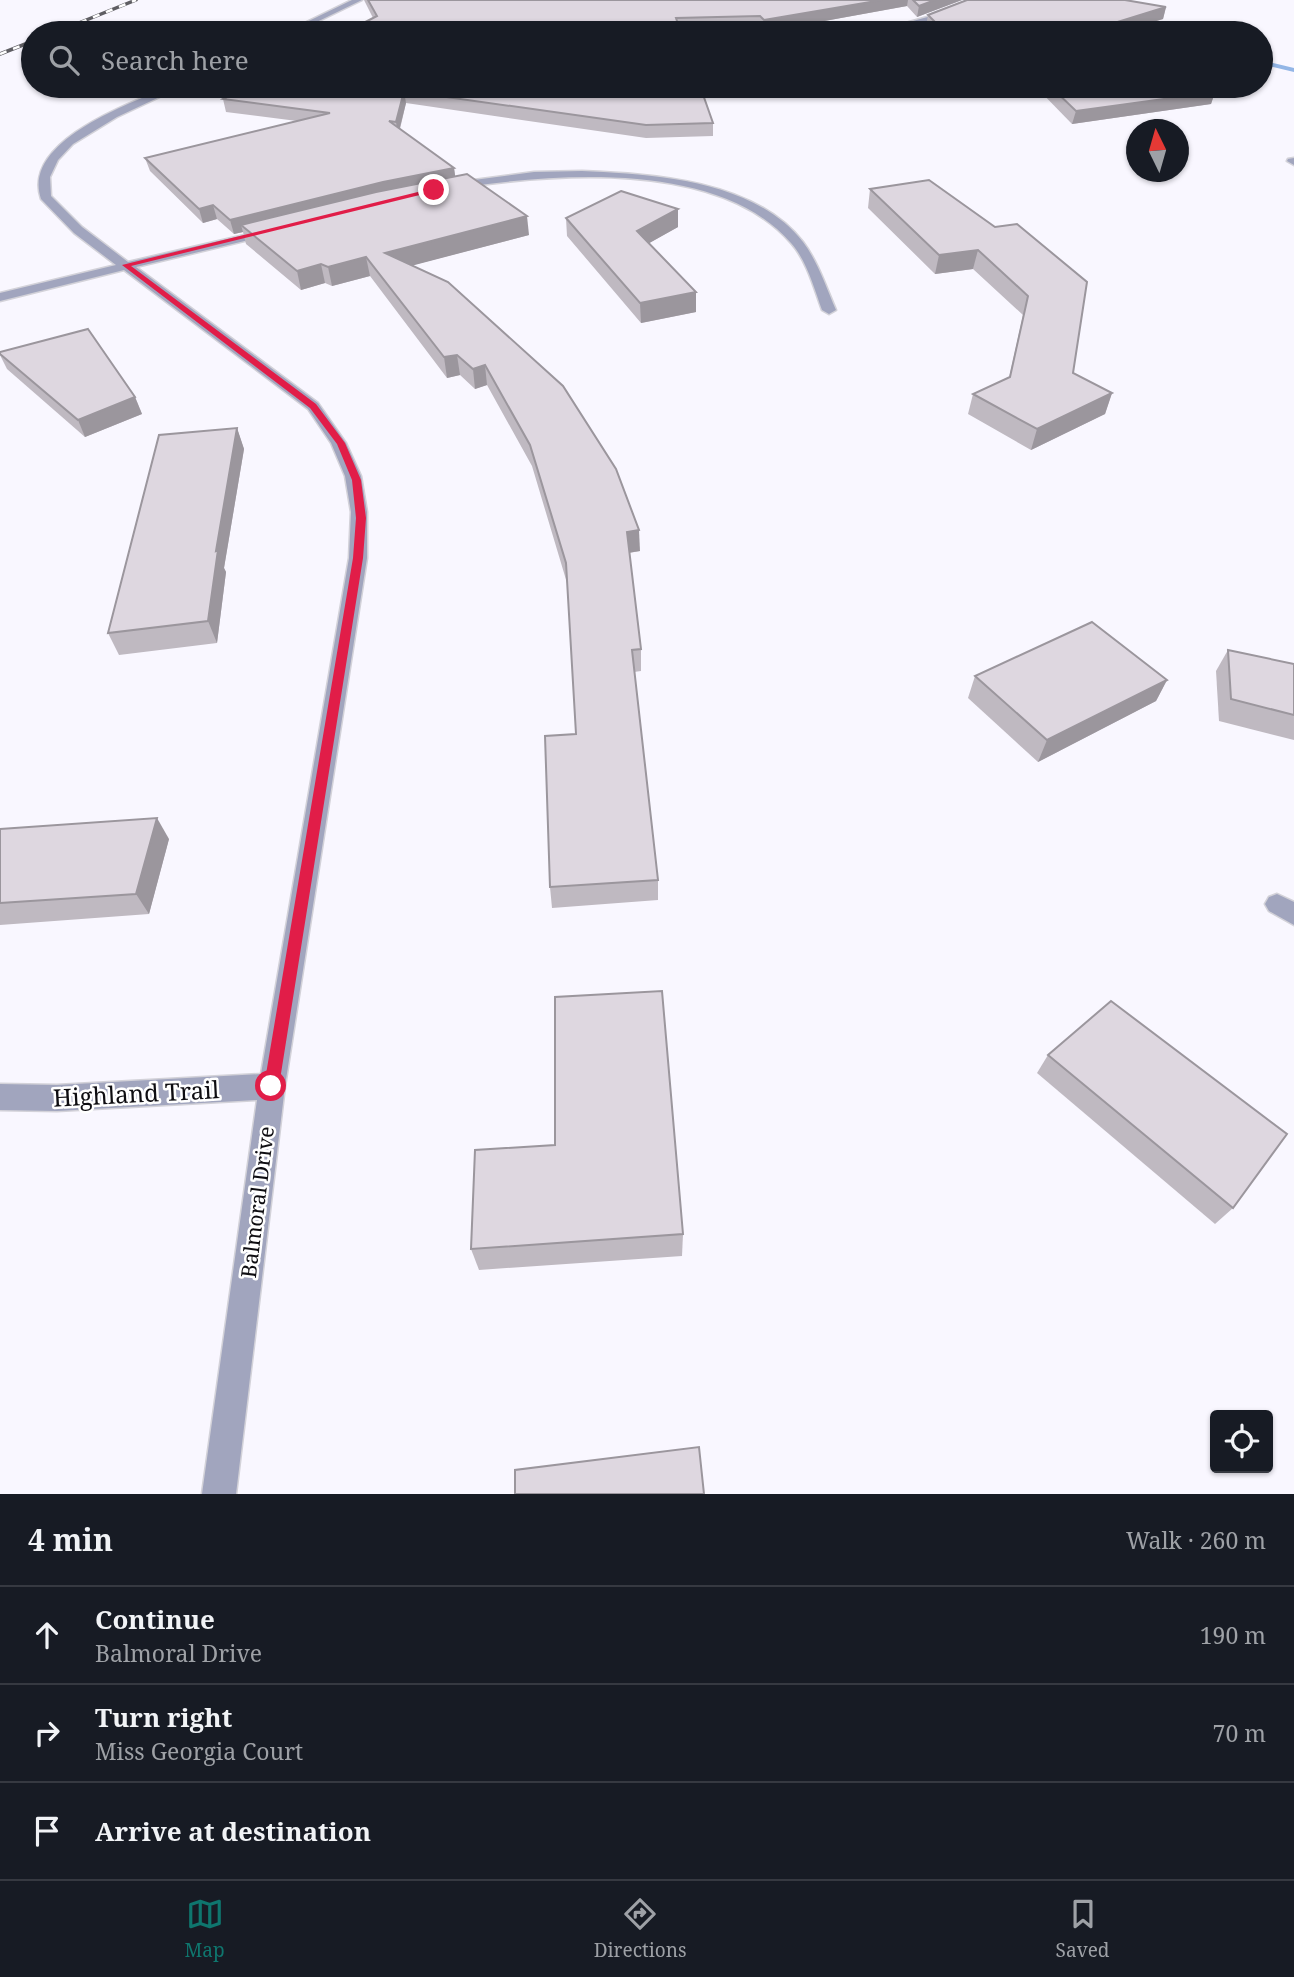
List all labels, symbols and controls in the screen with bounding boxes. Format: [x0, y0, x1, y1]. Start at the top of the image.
search box [21, 21, 1273, 98]
icon: search [45, 41, 83, 79]
text: Search here [101, 42, 249, 78]
north arrow [1126, 119, 1189, 182]
route end [418, 174, 449, 205]
route start [255, 1070, 286, 1101]
street label: Highland Trail [52, 1072, 221, 1114]
street label: Balmoral Drive [234, 1125, 280, 1279]
map controls [1210, 1410, 1273, 1473]
button: locate [1210, 1410, 1273, 1473]
text: 4 min [28, 1519, 113, 1560]
text: Walk · 260 m [1126, 1524, 1266, 1556]
text: Continue [95, 1601, 215, 1637]
icon: ahead [28, 1616, 66, 1654]
text: 190 m [1200, 1619, 1266, 1651]
text: Balmoral Drive [95, 1637, 262, 1669]
text: Turn right [95, 1699, 232, 1735]
icon: right [28, 1714, 66, 1752]
text: 70 m [1213, 1717, 1266, 1749]
text: Miss Georgia Court [95, 1735, 303, 1767]
icon: arrive [28, 1812, 66, 1850]
text: Arrive at destination [95, 1813, 371, 1849]
tab: Map [185, 1895, 225, 1963]
tab: Directions [594, 1895, 687, 1963]
tab: Saved [1056, 1895, 1109, 1963]

